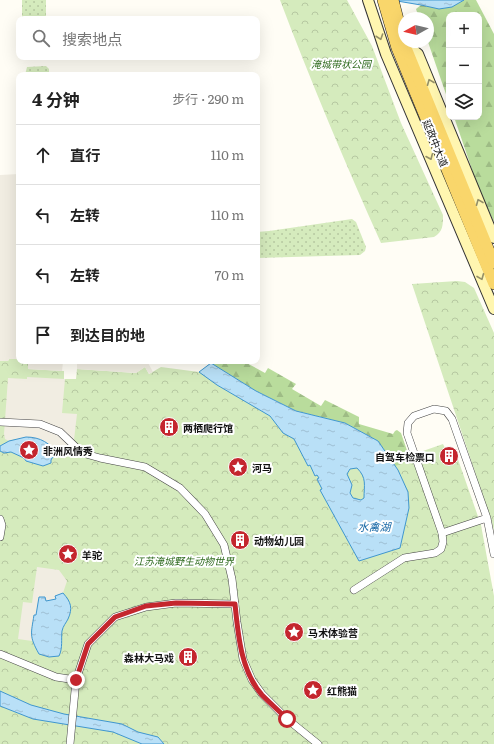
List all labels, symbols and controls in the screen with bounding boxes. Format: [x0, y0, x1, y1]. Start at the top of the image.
north arrow [398, 12, 434, 48]
map controls [446, 12, 482, 120]
button: + [446, 12, 482, 48]
search box [16, 16, 260, 60]
icon: search [30, 27, 52, 49]
text: 搜索地点 [62, 27, 122, 50]
one-way arrow [376, 33, 384, 40]
button: − [446, 48, 482, 84]
park label: 淹城带状公园 [311, 56, 373, 71]
one-way arrow [426, 79, 434, 86]
button: layers [446, 84, 482, 120]
text: 4 分钟 [32, 86, 80, 111]
text: 步行 · 290 m [172, 89, 244, 108]
street label: 延政中大道 [420, 117, 452, 169]
text: 直行 [70, 143, 100, 166]
icon: ahead [32, 144, 54, 166]
text: 110 m [211, 145, 244, 164]
one-way arrow [425, 152, 433, 160]
one-way arrow [476, 199, 484, 206]
text: 左转 [70, 203, 100, 226]
icon: left [32, 204, 54, 226]
text: 110 m [211, 205, 244, 224]
text: 左转 [70, 263, 100, 286]
icon: left [32, 264, 54, 286]
text: 70 m [215, 265, 244, 284]
one-way arrow [476, 273, 484, 280]
text: 到达目的地 [70, 323, 145, 346]
icon: arrive [32, 324, 54, 346]
building icon: 两栖爬行馆 [158, 416, 180, 438]
place label: 两栖爬行馆 [183, 420, 233, 435]
place icon: 非洲风情秀 [18, 439, 40, 461]
place label: 非洲风情秀 [43, 443, 93, 458]
building icon: 自驾车检票口 [438, 445, 460, 467]
place label: 自驾车检票口 [375, 449, 435, 464]
place icon: 河马 [227, 456, 249, 478]
place label: 河马 [252, 460, 272, 475]
water label: 水禽湖 [358, 518, 392, 534]
building icon: 动物幼儿园 [229, 529, 251, 551]
place label: 动物幼儿园 [254, 533, 304, 548]
place icon: 羊驼 [57, 543, 79, 565]
place label: 羊驼 [82, 547, 102, 562]
park label: 江苏淹城野生动物世界 [134, 553, 235, 568]
place icon: 马术体验营 [283, 621, 305, 643]
place label: 马术体验营 [308, 625, 358, 640]
building icon: 森林大马戏 [177, 646, 199, 668]
place label: 森林大马戏 [124, 650, 174, 665]
route end [67, 671, 85, 689]
place icon: 红熊猫 [302, 679, 324, 701]
place label: 红熊猫 [327, 683, 357, 698]
route start [278, 710, 296, 728]

